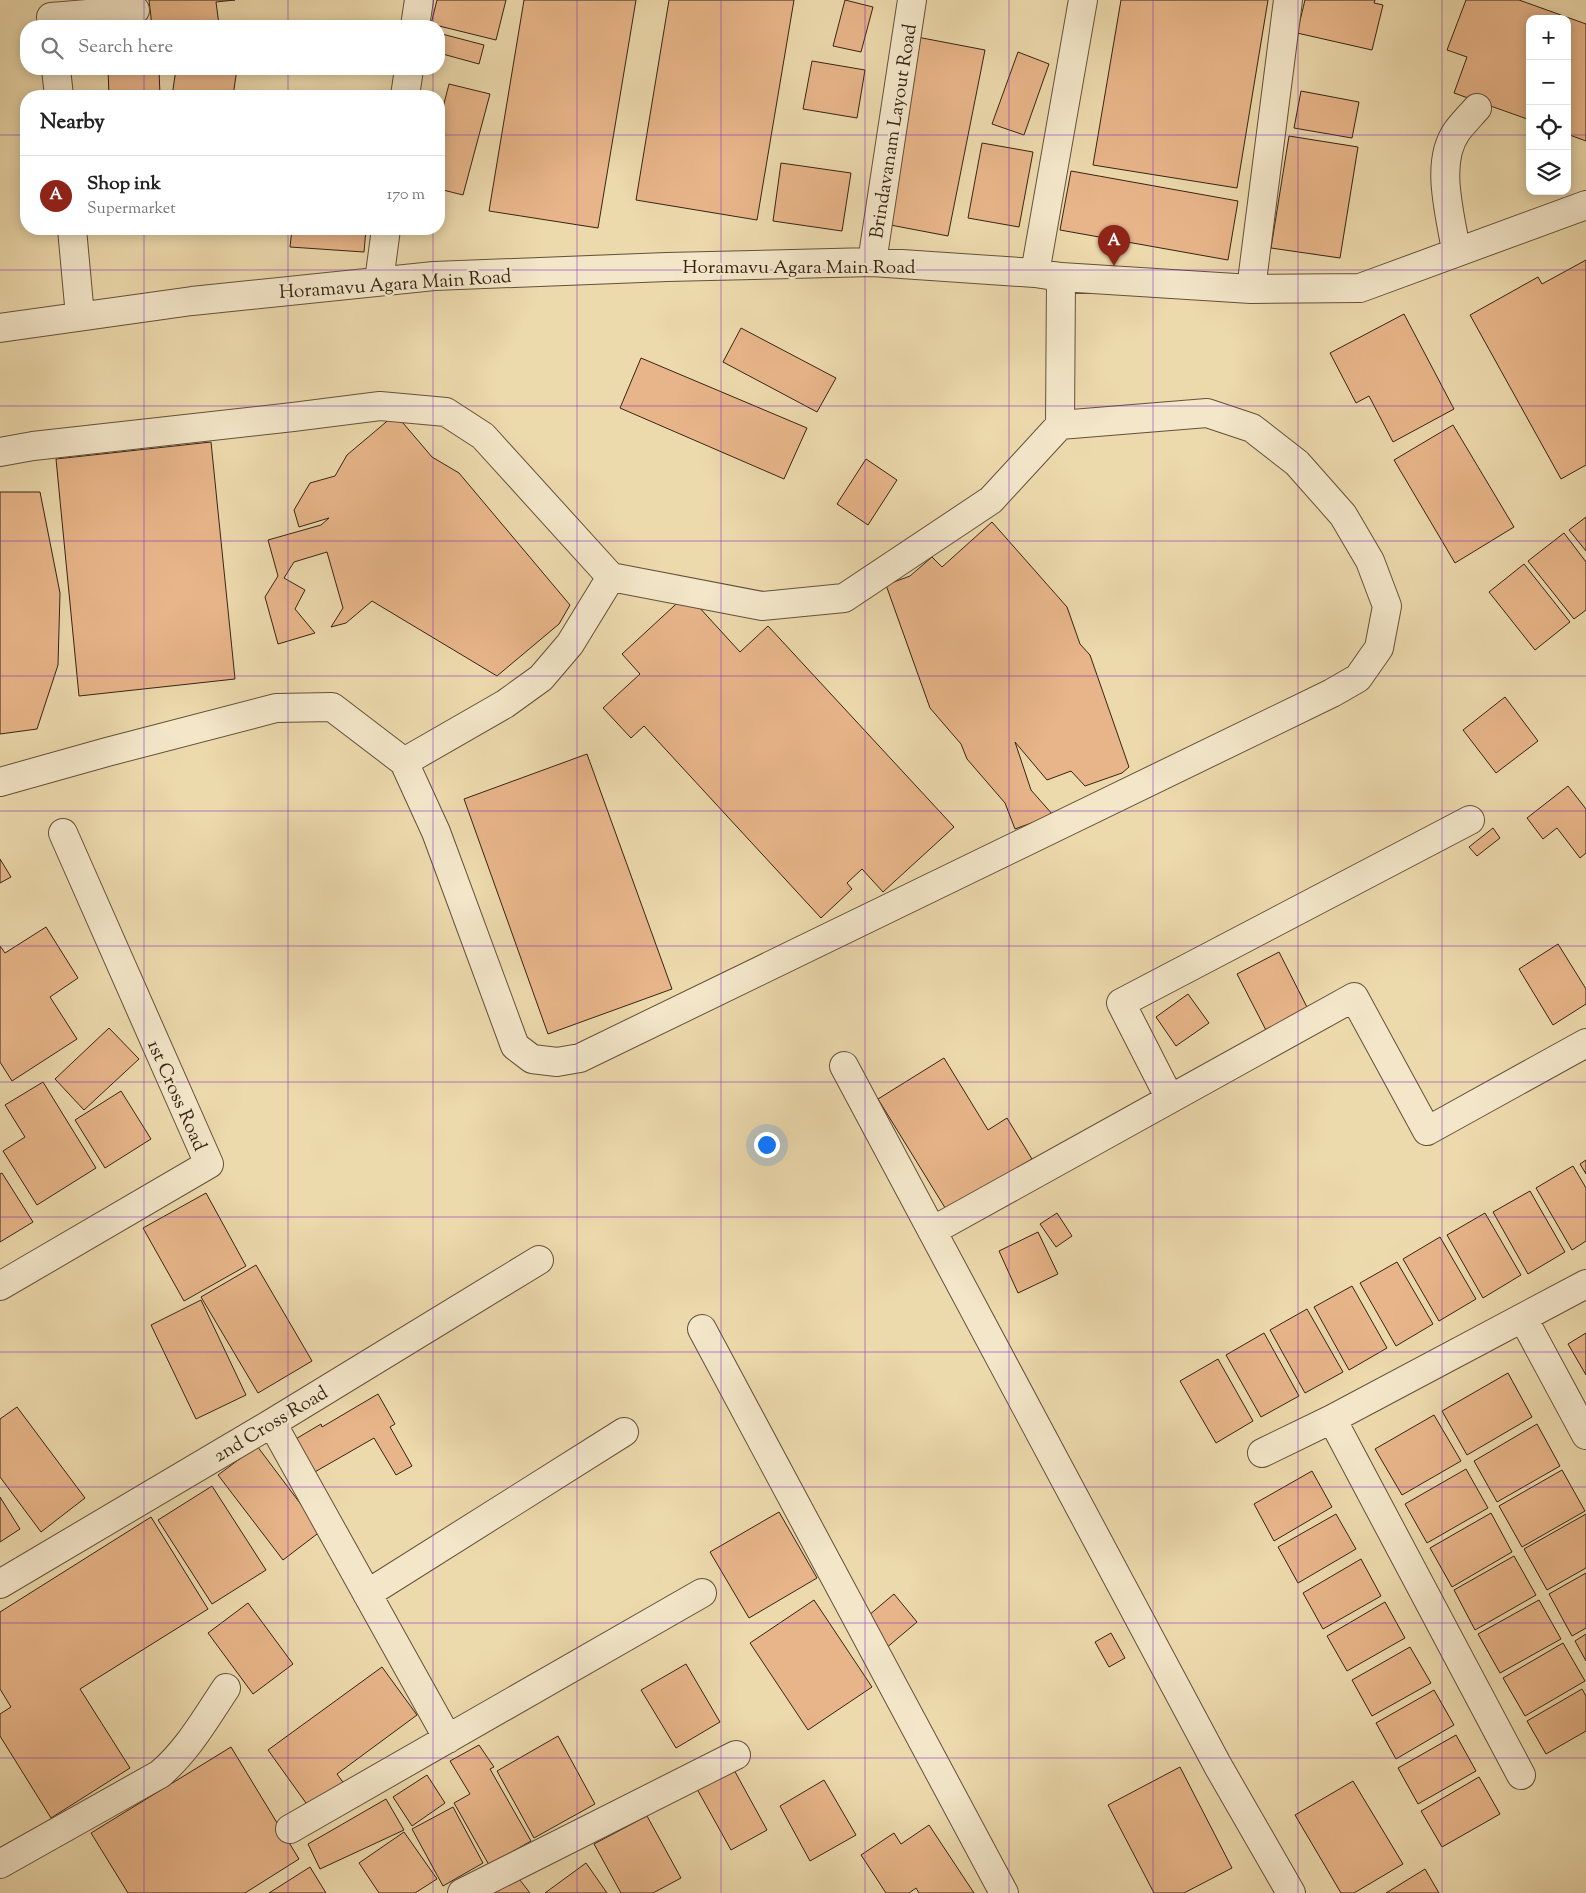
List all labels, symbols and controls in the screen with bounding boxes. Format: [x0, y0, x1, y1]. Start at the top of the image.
map controls [1526, 15, 1571, 195]
button: + [1526, 15, 1571, 60]
search box [20, 20, 445, 75]
street label: Brindavanam Layout Road [864, 22, 925, 241]
icon: search [38, 34, 66, 62]
text: Search here [78, 34, 173, 61]
button: − [1526, 60, 1571, 105]
button: locate [1526, 105, 1571, 150]
text: Nearby [40, 108, 105, 138]
button: layers [1526, 150, 1571, 195]
text: Shop ink [87, 171, 161, 198]
text: A [50, 184, 63, 207]
text: 170 m [387, 184, 425, 207]
text: Supermarket [87, 198, 176, 221]
pin: A [1098, 225, 1130, 266]
street label: Horamavu Agara Main Road [683, 255, 916, 282]
street label: Horamavu Agara Main Road [278, 264, 512, 307]
street label: 1st Cross Road [139, 1036, 212, 1156]
your location [754, 1132, 780, 1158]
street label: 2nd Cross Road [209, 1380, 334, 1470]

